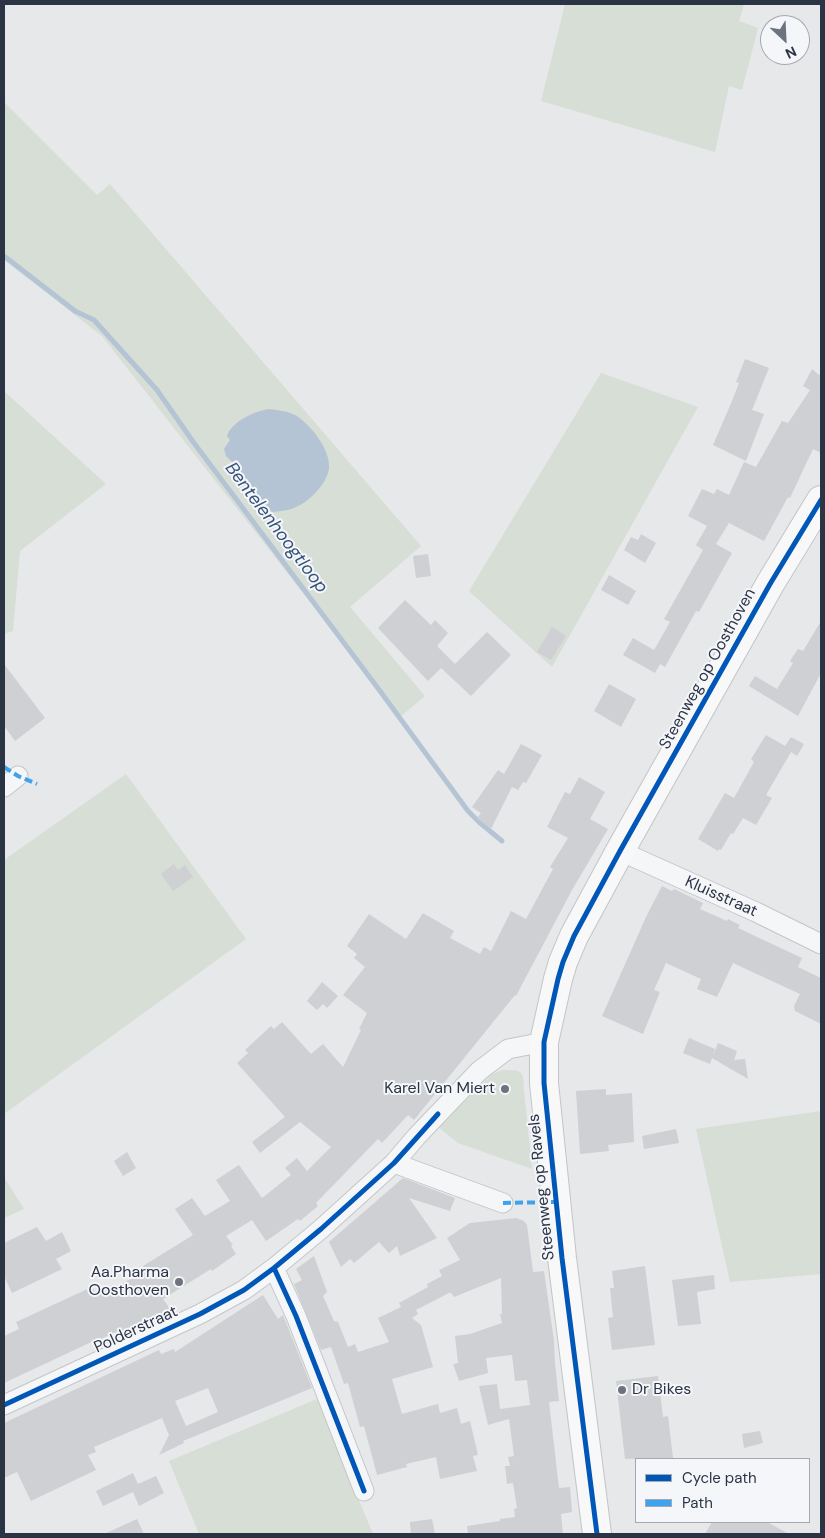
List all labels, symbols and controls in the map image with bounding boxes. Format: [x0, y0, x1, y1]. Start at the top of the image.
north arrow [760, 15, 810, 65]
text: N [782, 42, 799, 63]
water label: Bentelenhoogtloop [220, 458, 332, 598]
street label: Steenweg op Oosthoven [656, 585, 760, 753]
street label: Kluisstraat [682, 873, 760, 921]
place label: Karel Van Miert [384, 1079, 495, 1099]
marker: Karel Van Miert [499, 1083, 511, 1095]
street label: Steenweg op Ravels [525, 1113, 559, 1261]
place label: Aa.Pharma Oosthoven [89, 1263, 169, 1301]
marker: Aa.Pharma Oosthoven [173, 1276, 185, 1288]
street label: Polderstraat [91, 1302, 181, 1358]
place label: Dr Bikes [632, 1380, 691, 1400]
marker: Dr Bikes [616, 1384, 628, 1396]
legend [635, 1458, 810, 1523]
text: Cycle path [682, 1468, 757, 1488]
text: Path [682, 1493, 713, 1513]

